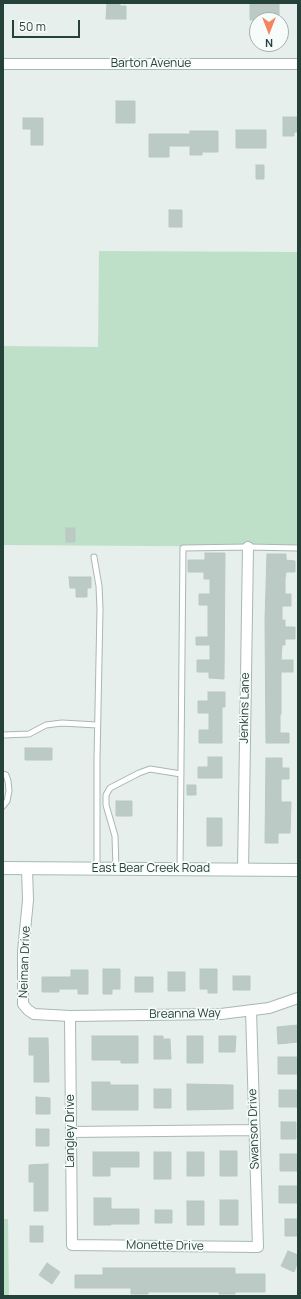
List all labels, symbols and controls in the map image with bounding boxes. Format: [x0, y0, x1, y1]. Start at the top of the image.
scale bar [14, 12, 82, 38]
north arrow [249, 12, 289, 52]
text: 50 m [19, 18, 46, 35]
text: N [265, 36, 273, 51]
street label: Barton Avenue [111, 57, 191, 71]
street label: Jenkins Lane [237, 672, 253, 744]
street label: East Bear Creek Road [92, 862, 210, 876]
street label: Neiman Drive [17, 926, 33, 998]
street label: Breanna Way [149, 1006, 221, 1022]
street label: Swanson Drive [245, 1088, 263, 1170]
street label: Langley Drive [64, 1094, 78, 1168]
street label: Monette Drive [126, 1238, 204, 1254]

